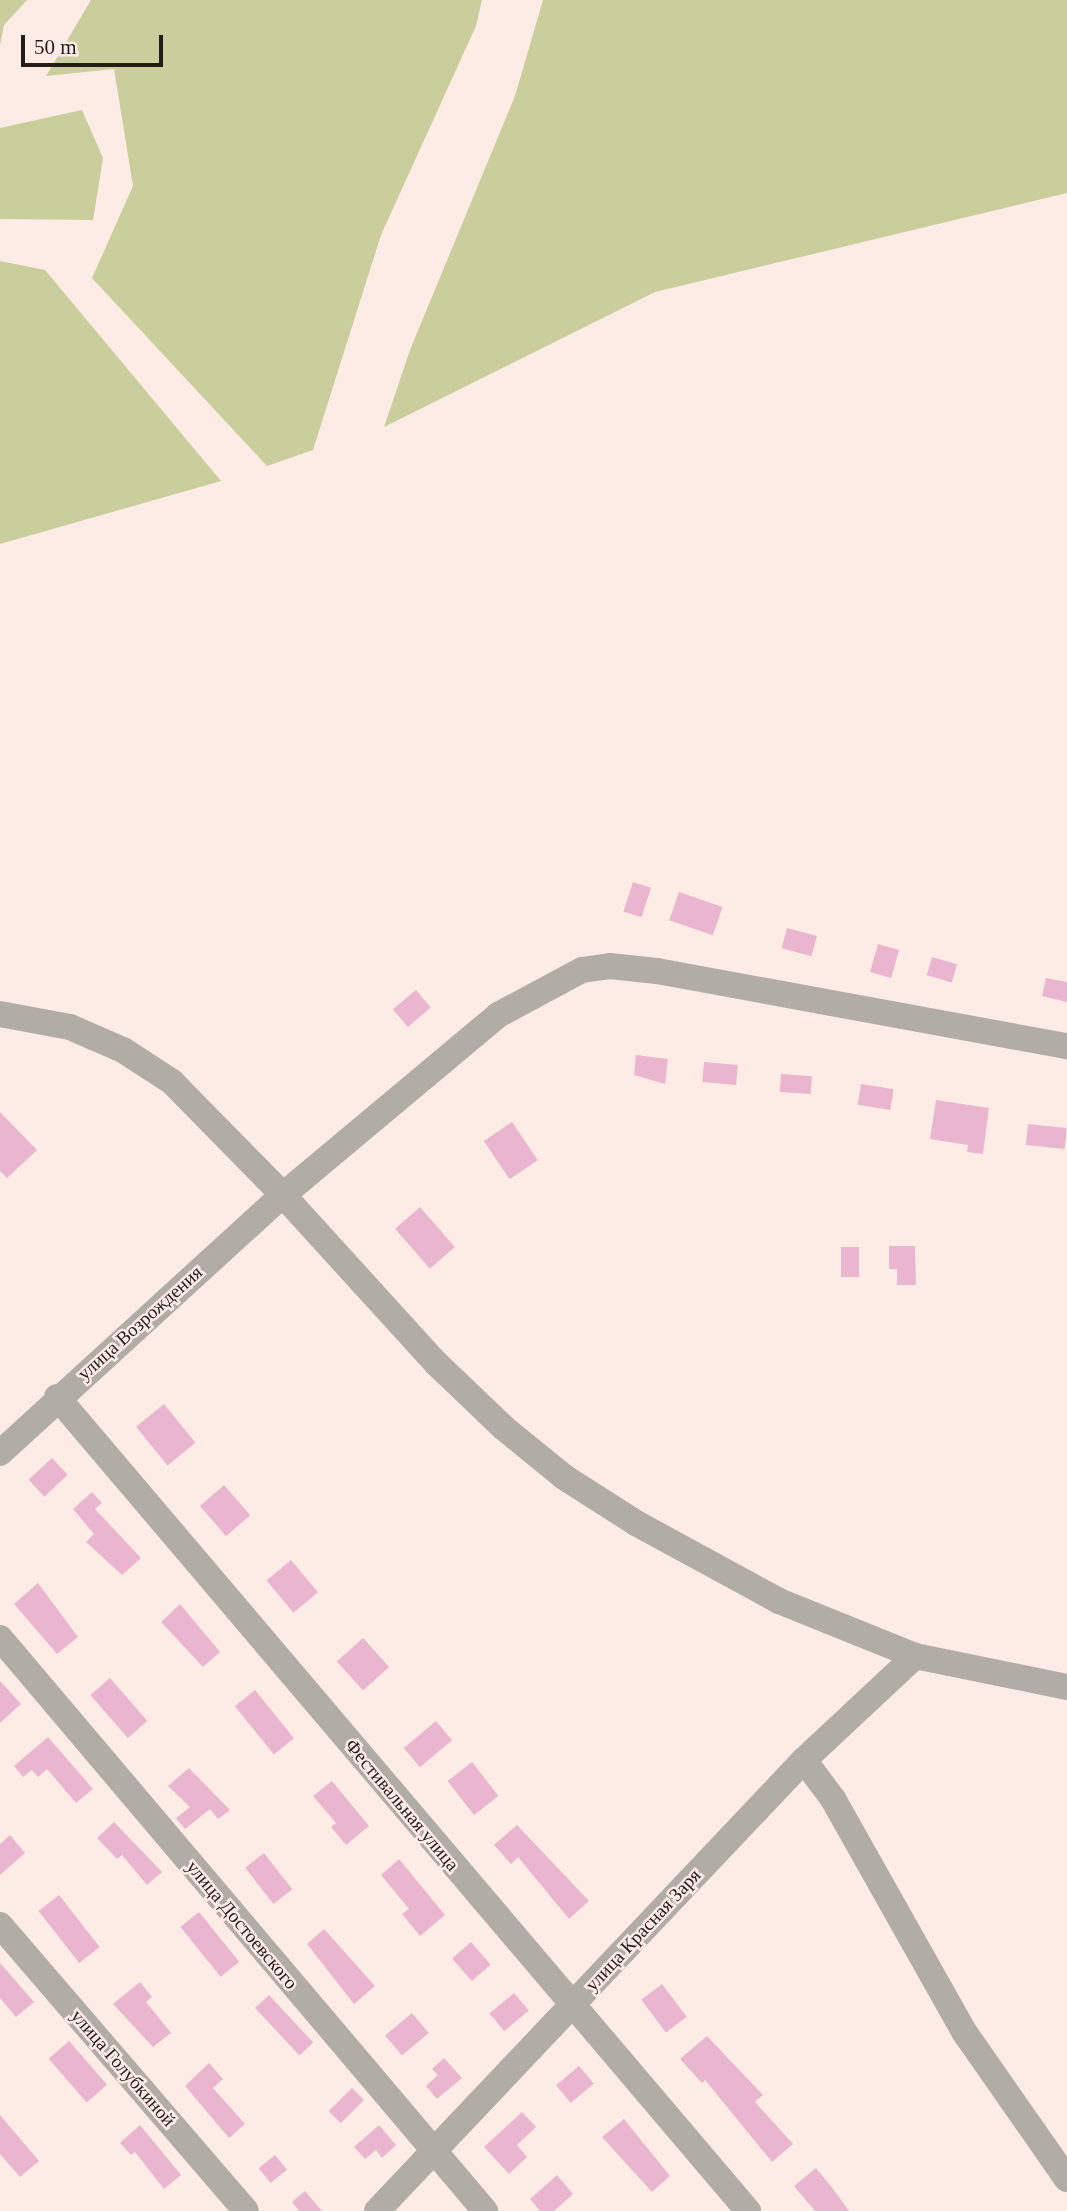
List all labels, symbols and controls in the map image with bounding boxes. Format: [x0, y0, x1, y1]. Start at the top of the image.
scale bar [24, 21, 166, 65]
text: 50 m [34, 35, 77, 59]
street label: улица Возрождения [73, 1261, 207, 1385]
street label: Фестивальная улица [340, 1734, 464, 1876]
street label: улица Достоевского [181, 1856, 303, 1994]
street label: улица Красная Заря [580, 1864, 706, 1996]
street label: улица Голубкиной [66, 2005, 180, 2131]

